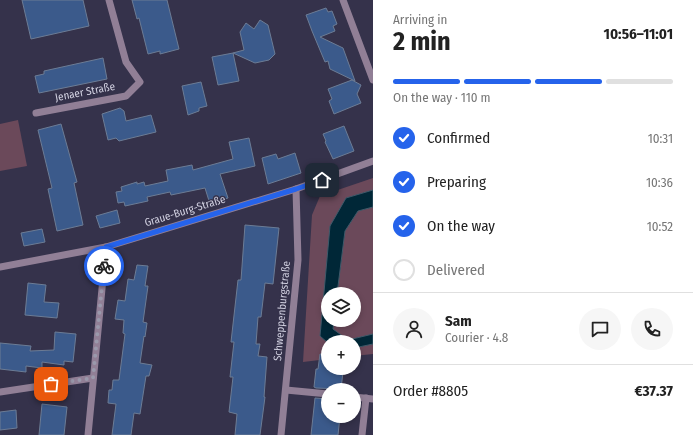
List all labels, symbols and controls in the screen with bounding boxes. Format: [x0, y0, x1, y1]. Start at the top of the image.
text: Arriving in [393, 12, 447, 27]
text: 10:56–11:01 [604, 25, 673, 43]
text: 2 min [393, 26, 451, 57]
street label: Jenaer Straße [54, 80, 116, 104]
text: On the way · 110 m [393, 90, 491, 105]
icon: check [393, 127, 415, 149]
text: Confirmed [427, 129, 490, 147]
text: 10:31 [648, 131, 673, 146]
pin [305, 163, 339, 197]
icon: home [311, 169, 333, 191]
icon: check [393, 171, 415, 193]
text: Preparing [427, 173, 486, 191]
text: 10:36 [646, 175, 673, 190]
street label: Graue-Burg-Straße [143, 193, 227, 229]
icon: check [393, 215, 415, 237]
text: On the way [427, 217, 495, 235]
text: 10:52 [647, 219, 673, 234]
courier [84, 246, 124, 286]
icon: bike [93, 255, 115, 277]
street label: Schweppenburgstraße [271, 260, 293, 362]
text: Delivered [427, 261, 485, 279]
map controls [321, 287, 361, 423]
button: layers [321, 287, 361, 327]
button: person [393, 308, 435, 350]
button: chat [579, 308, 621, 350]
button: phone [631, 308, 673, 350]
text: Sam [445, 312, 472, 330]
text: Courier · 4.8 [445, 330, 508, 345]
button: + [321, 335, 361, 375]
pin [34, 367, 68, 401]
icon: bag [40, 373, 62, 395]
text: Order #8805 [393, 382, 468, 400]
text: €37.37 [634, 382, 673, 400]
button: − [321, 383, 361, 423]

